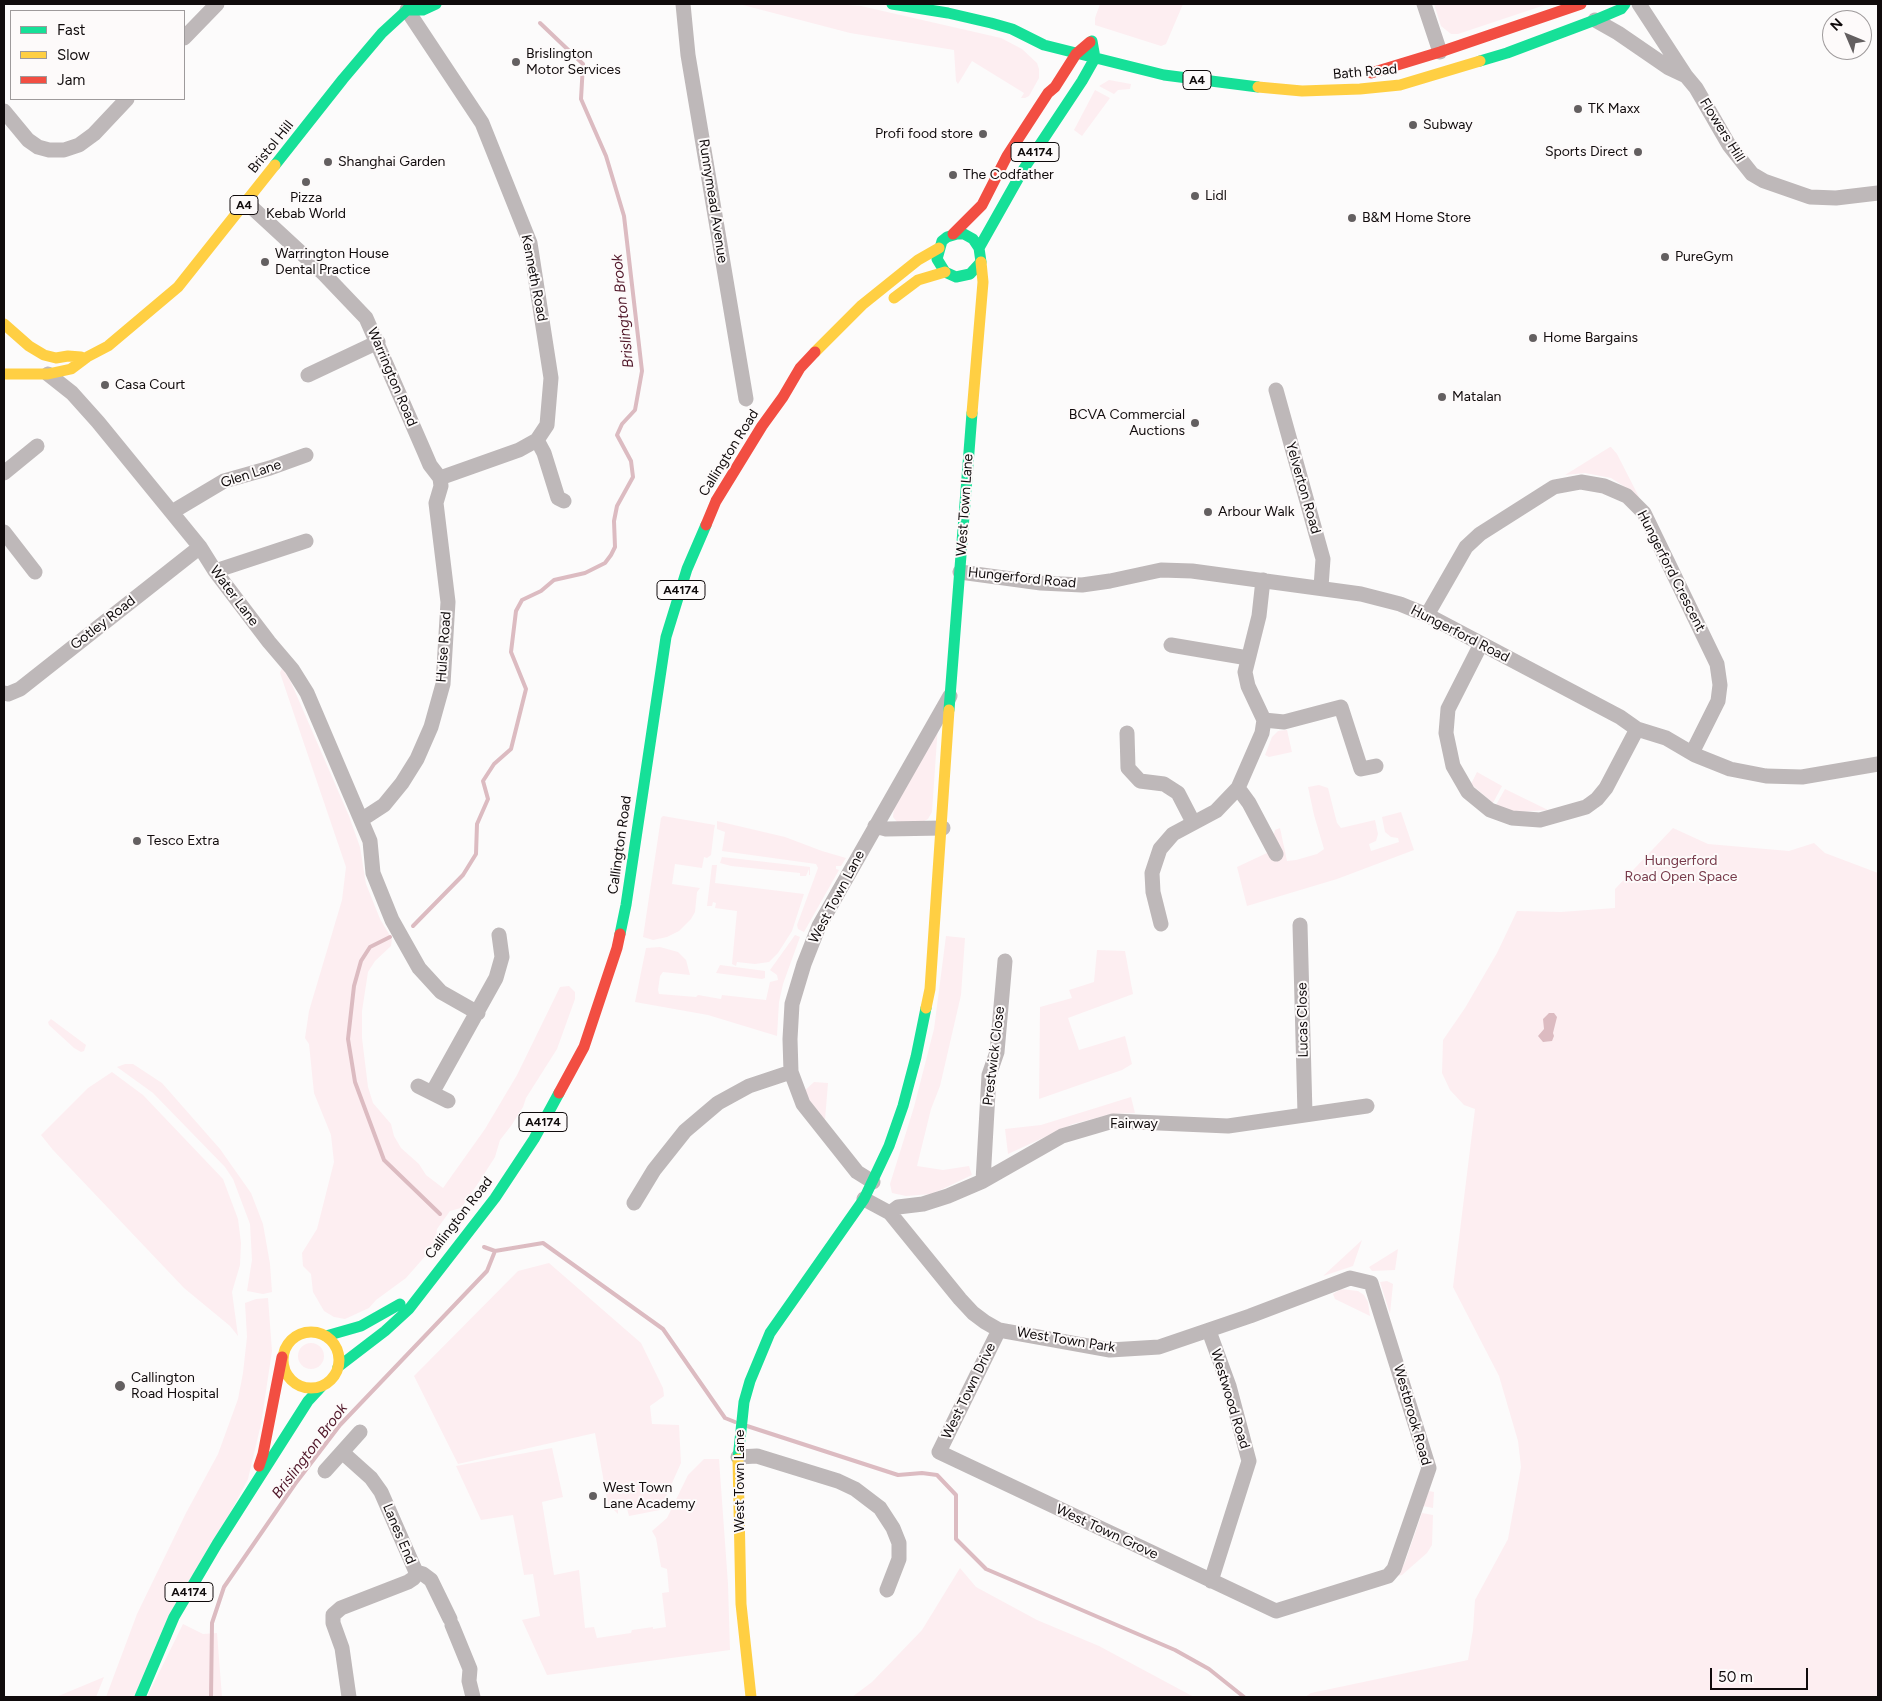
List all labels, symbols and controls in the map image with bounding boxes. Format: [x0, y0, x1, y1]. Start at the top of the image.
legend [10, 10, 185, 100]
north arrow [1822, 10, 1872, 60]
text: N [1827, 15, 1847, 35]
text: Fast [57, 21, 85, 39]
text: Slow [57, 46, 90, 64]
place label: Brislington Motor Services [526, 46, 621, 78]
marker: Brislington Motor Services [510, 56, 522, 68]
street label: Bath Road [1332, 61, 1398, 83]
road number: A4 [1183, 70, 1211, 90]
text: Jam [57, 71, 85, 89]
street label: Flowers Hill [1696, 95, 1748, 165]
place label: TK Maxx [1588, 101, 1640, 117]
marker: TK Maxx [1572, 103, 1584, 115]
street label: Bristol Hill [245, 117, 297, 177]
place label: Subway [1423, 117, 1473, 133]
marker: Subway [1407, 119, 1419, 131]
place label: Profi food store [875, 126, 973, 142]
marker: Profi food store [977, 128, 989, 140]
street label: Runnymead Avenue [695, 138, 731, 264]
road number: A4174 [1011, 142, 1059, 162]
place label: Sports Direct [1545, 144, 1628, 160]
marker: Sports Direct [1632, 146, 1644, 158]
place label: Shanghai Garden [338, 154, 445, 170]
marker: Shanghai Garden [322, 156, 334, 168]
place label: The Codfather [963, 167, 1054, 183]
marker: The Codfather [947, 169, 959, 181]
marker: Pizza Kebab World [300, 176, 312, 188]
place label: Lidl [1205, 188, 1227, 204]
place label: Pizza Kebab World [266, 190, 346, 222]
marker: Lidl [1189, 190, 1201, 202]
road number: A4 [230, 196, 258, 214]
place label: B&M Home Store [1362, 210, 1471, 226]
marker: B&M Home Store [1346, 212, 1358, 224]
street label: Kenneth Road [517, 233, 551, 323]
place label: Warrington House Dental Practice [275, 246, 389, 278]
place label: PureGym [1675, 249, 1733, 265]
marker: PureGym [1659, 251, 1671, 263]
water label: Brislington Brook [608, 253, 638, 369]
marker: Warrington House Dental Practice [259, 256, 271, 268]
street label: Warrington Road [364, 325, 420, 429]
place label: Home Bargains [1543, 330, 1638, 346]
marker: Home Bargains [1527, 332, 1539, 344]
place label: Casa Court [115, 377, 185, 393]
marker: Casa Court [99, 379, 111, 391]
place label: Matalan [1452, 389, 1501, 405]
marker: Matalan [1436, 391, 1448, 403]
street label: Callington Road [696, 406, 762, 500]
place label: BCVA Commercial Auctions [1069, 407, 1185, 440]
marker: BCVA Commercial Auctions [1189, 417, 1201, 429]
street label: Yelverton Road [1282, 440, 1324, 536]
street label: West Town Lane [953, 453, 977, 557]
street label: Glen Lane [219, 456, 283, 492]
place label: Arbour Walk [1218, 504, 1294, 520]
marker: Arbour Walk [1202, 506, 1214, 518]
street label: Hungerford Crescent [1633, 508, 1709, 634]
street label: Water Lane [206, 563, 262, 629]
street label: Hungerford Road [967, 564, 1077, 592]
road number: A4174 [657, 580, 705, 600]
street label: Gotley Road [67, 592, 139, 654]
street label: Hungerford Road [1408, 602, 1512, 666]
street label: Hulse Road [433, 611, 455, 683]
street label: Callington Road [605, 795, 635, 895]
place label: Tesco Extra [147, 833, 219, 849]
marker: Tesco Extra [131, 835, 143, 847]
street label: West Town Lane [805, 848, 869, 946]
park label: Hungerford Road Open Space [1625, 853, 1737, 886]
street label: Lucas Close [1294, 982, 1312, 1058]
street label: Prestwick Close [980, 1005, 1008, 1107]
road number: A4174 [519, 1112, 567, 1132]
street label: Fairway [1110, 1116, 1158, 1132]
street label: Callington Road [422, 1174, 496, 1262]
street label: West Town Park [1016, 1324, 1116, 1356]
street label: West Town Drive [938, 1340, 1000, 1442]
street label: Westwood Road [1207, 1347, 1253, 1451]
street label: Westbrook Road [1390, 1363, 1434, 1467]
place label: Callington Road Hospital [131, 1370, 219, 1402]
marker: Callington Road Hospital [113, 1379, 127, 1393]
water label: Brislington Brook [268, 1400, 352, 1502]
street label: West Town Lane [732, 1430, 748, 1532]
place label: West Town Lane Academy [603, 1480, 695, 1512]
marker: West Town Lane Academy [587, 1490, 599, 1502]
street label: Lanes End [379, 1501, 419, 1567]
street label: West Town Grove [1053, 1501, 1161, 1563]
road number: A4174 [165, 1582, 213, 1601]
scale bar [1712, 1658, 1810, 1690]
text: 50 m [1718, 1668, 1753, 1686]

